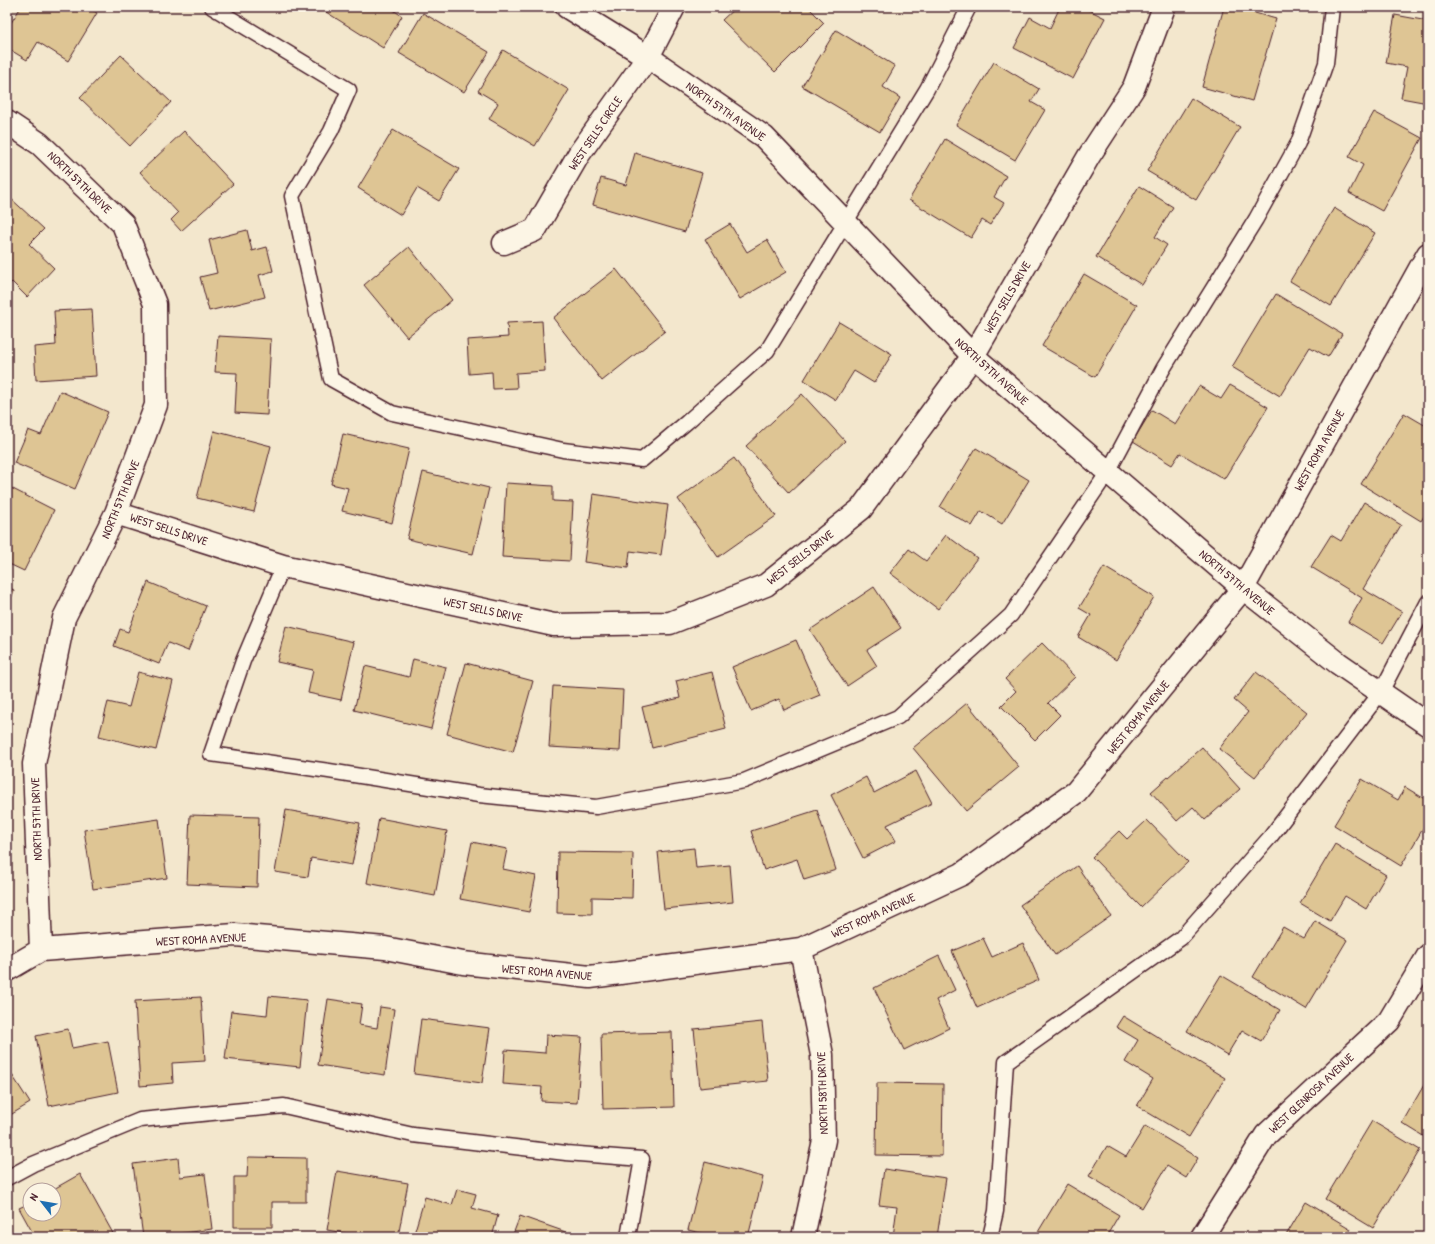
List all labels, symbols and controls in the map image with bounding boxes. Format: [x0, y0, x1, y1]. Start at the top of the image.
street label: NORTH 57TH AVENUE [683, 77, 770, 145]
street label: WEST SELLS CIRCLE [564, 92, 626, 173]
street label: NORTH 57TH DRIVE [44, 147, 116, 218]
street label: WEST SELLS DRIVE [979, 257, 1035, 336]
street label: NORTH 57TH AVENUE [951, 333, 1033, 409]
street label: WEST ROMA AVENUE [1290, 406, 1349, 494]
street label: NORTH 57TH DRIVE [96, 456, 144, 541]
street label: WEST SELLS DRIVE [128, 508, 211, 550]
street label: WEST SELLS DRIVE [763, 525, 838, 589]
street label: NORTH 57TH AVENUE [1196, 545, 1279, 619]
street label: WEST SELLS DRIVE [442, 592, 525, 626]
street label: WEST ROMA AVENUE [1103, 676, 1174, 758]
street label: NORTH 57TH DRIVE [26, 776, 46, 861]
street label: WEST ROMA AVENUE [828, 888, 918, 942]
street label: WEST ROMA AVENUE [155, 928, 247, 950]
street label: WEST ROMA AVENUE [501, 960, 594, 984]
street label: WEST GLENROSA AVENUE [1265, 1048, 1358, 1137]
street label: NORTH 58TH DRIVE [812, 1051, 832, 1135]
north arrow [22, 1182, 62, 1222]
text: N [26, 1191, 41, 1203]

